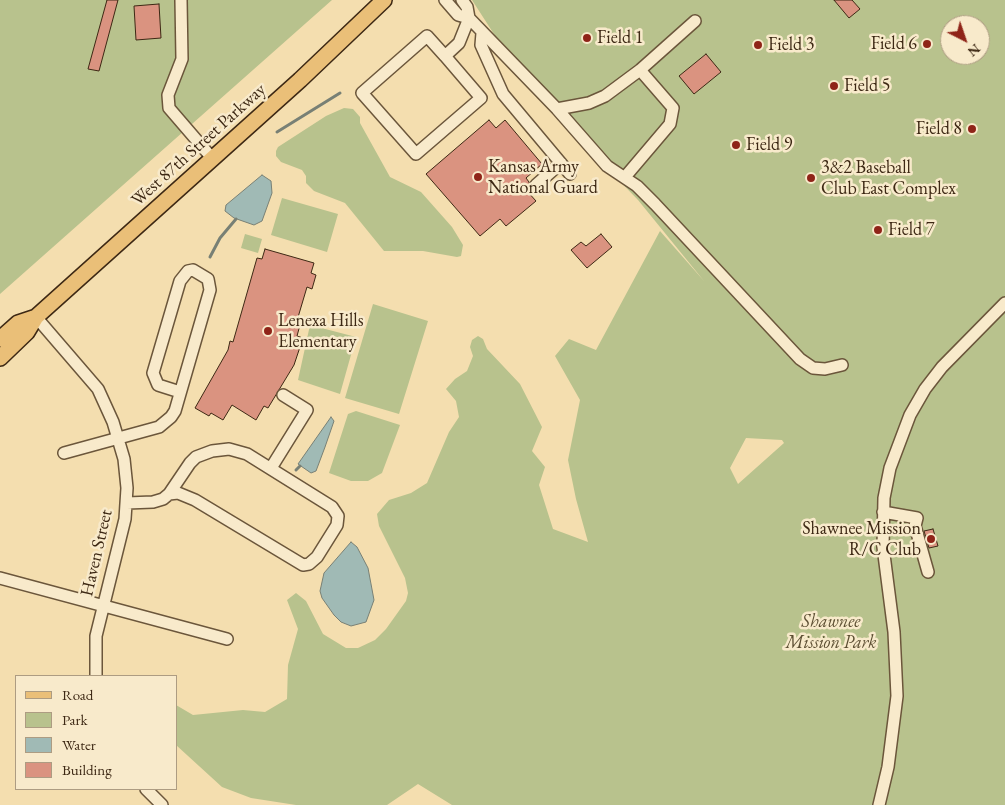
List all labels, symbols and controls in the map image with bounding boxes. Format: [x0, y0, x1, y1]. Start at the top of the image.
north arrow [940, 15, 990, 65]
place label: Field 1 [597, 27, 643, 49]
marker: Field 1 [581, 32, 593, 44]
place label: Field 6 [871, 33, 917, 55]
place label: Field 3 [768, 34, 814, 56]
marker: Field 6 [921, 38, 933, 50]
marker: Field 3 [752, 39, 764, 51]
text: N [964, 40, 984, 61]
place label: Field 5 [844, 75, 890, 97]
street label: West 87th Street Parkway [127, 79, 271, 211]
marker: Field 5 [828, 80, 840, 92]
place label: Field 8 [916, 118, 962, 140]
marker: Field 8 [966, 123, 978, 135]
place label: Field 9 [746, 134, 792, 156]
marker: Field 9 [730, 139, 742, 151]
place label: Kansas Army National Guard [488, 156, 598, 198]
place label: 3&2 Baseball Club East Complex [821, 157, 956, 200]
marker: Kansas Army National Guard [472, 171, 484, 183]
marker: 3&2 Baseball Club East Complex [805, 172, 817, 184]
place label: Field 7 [888, 219, 934, 241]
marker: Field 7 [872, 224, 884, 236]
place label: Lenexa Hills Elementary [278, 310, 363, 352]
marker: Lenexa Hills Elementary [262, 325, 274, 337]
street label: Haven Street [77, 507, 117, 599]
place label: Shawnee Mission R/C Club [802, 518, 921, 560]
marker: Shawnee Mission R/C Club [925, 533, 937, 545]
park label: Shawnee Mission Park [786, 611, 876, 654]
legend [15, 675, 178, 790]
text: Road [62, 685, 93, 704]
text: Park [62, 710, 88, 729]
text: Water [62, 735, 96, 754]
text: Building [62, 760, 112, 779]

